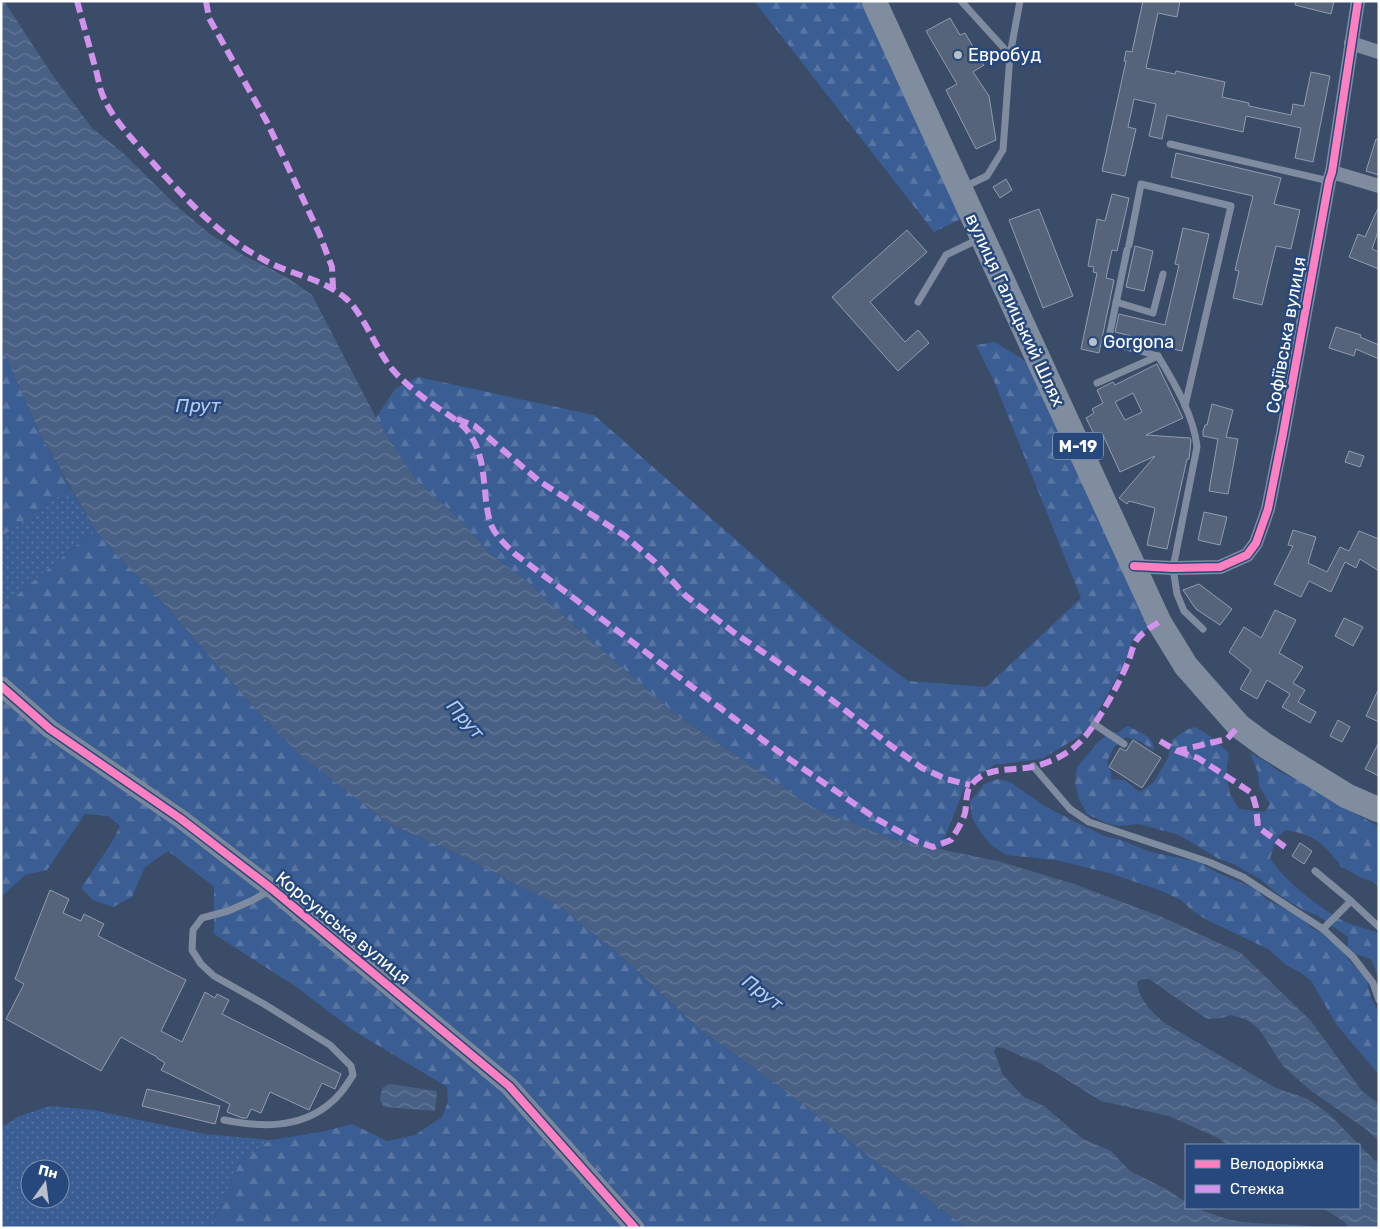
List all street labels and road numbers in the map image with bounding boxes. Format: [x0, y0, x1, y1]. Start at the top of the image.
street label: вулиця Галицький Шлях [961, 210, 1070, 410]
street label: Софіївська вулиця [1261, 255, 1311, 415]
road number: М-19 [1053, 432, 1103, 460]
street label: Корсунська вулиця [271, 867, 415, 989]

